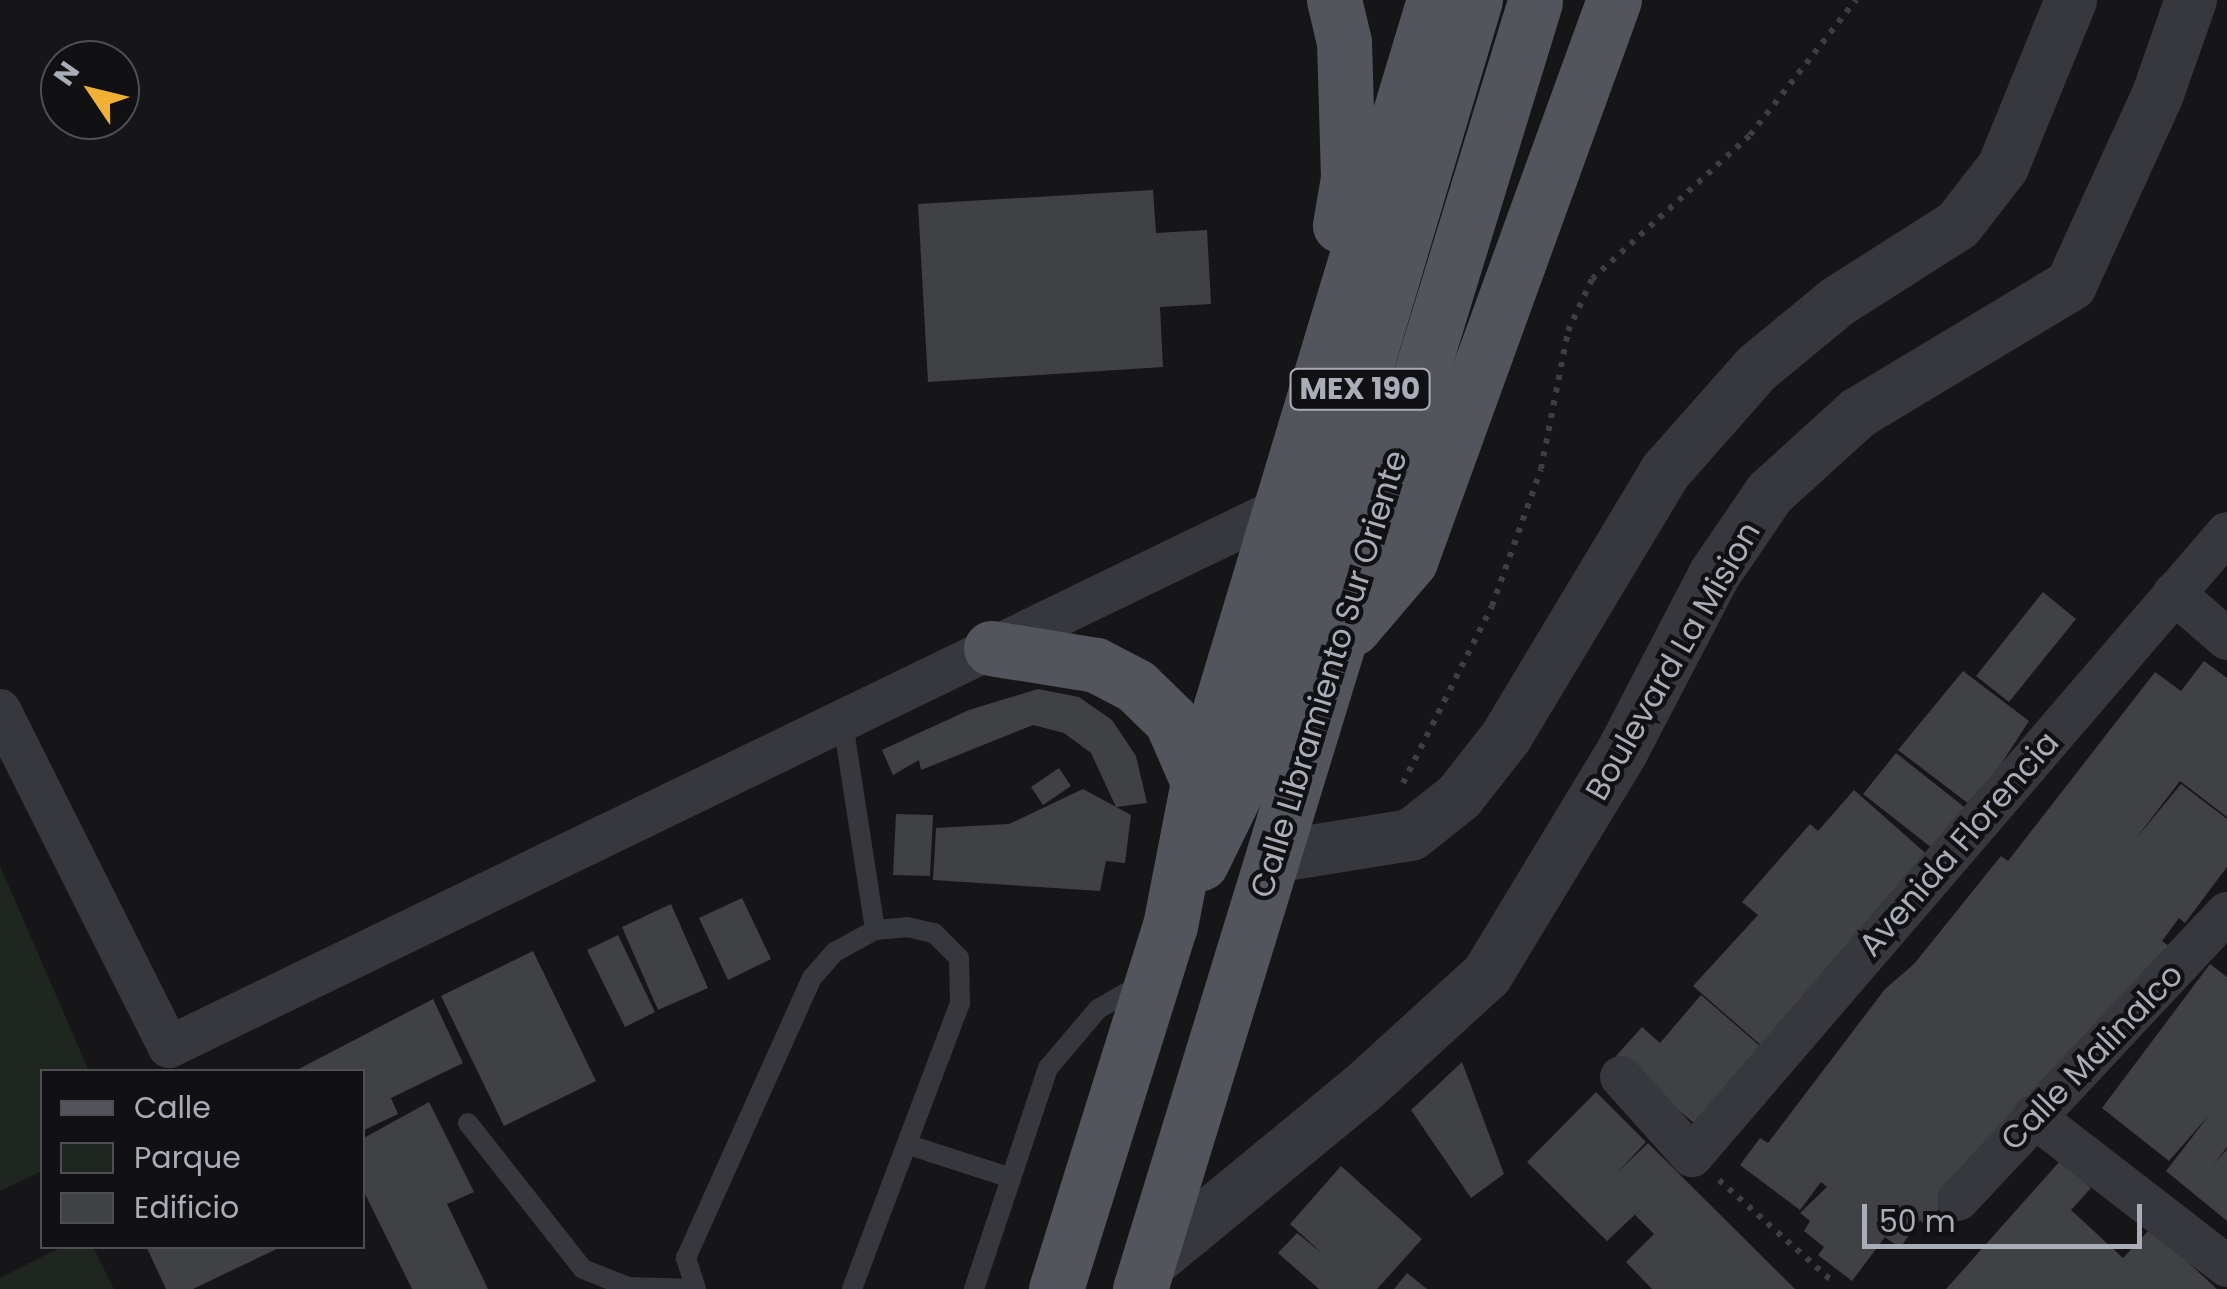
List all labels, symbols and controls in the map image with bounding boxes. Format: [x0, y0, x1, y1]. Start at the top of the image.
north arrow [40, 40, 140, 140]
text: N [45, 54, 89, 93]
road number: MEX 190 [1288, 364, 1432, 414]
street label: Calle Libramiento Sur Oriente [1243, 446, 1415, 902]
street label: Boulevard La Mision [1578, 515, 1768, 807]
street label: Avenida Florencia [1851, 724, 2067, 964]
street label: Calle Malinalco [1993, 955, 2191, 1159]
legend [40, 1069, 365, 1249]
text: Calle [134, 1086, 211, 1129]
text: Parque [134, 1136, 241, 1179]
scale bar [1867, 1184, 2147, 1246]
text: Edificio [134, 1186, 239, 1229]
text: 50 m [1879, 1200, 1956, 1243]

